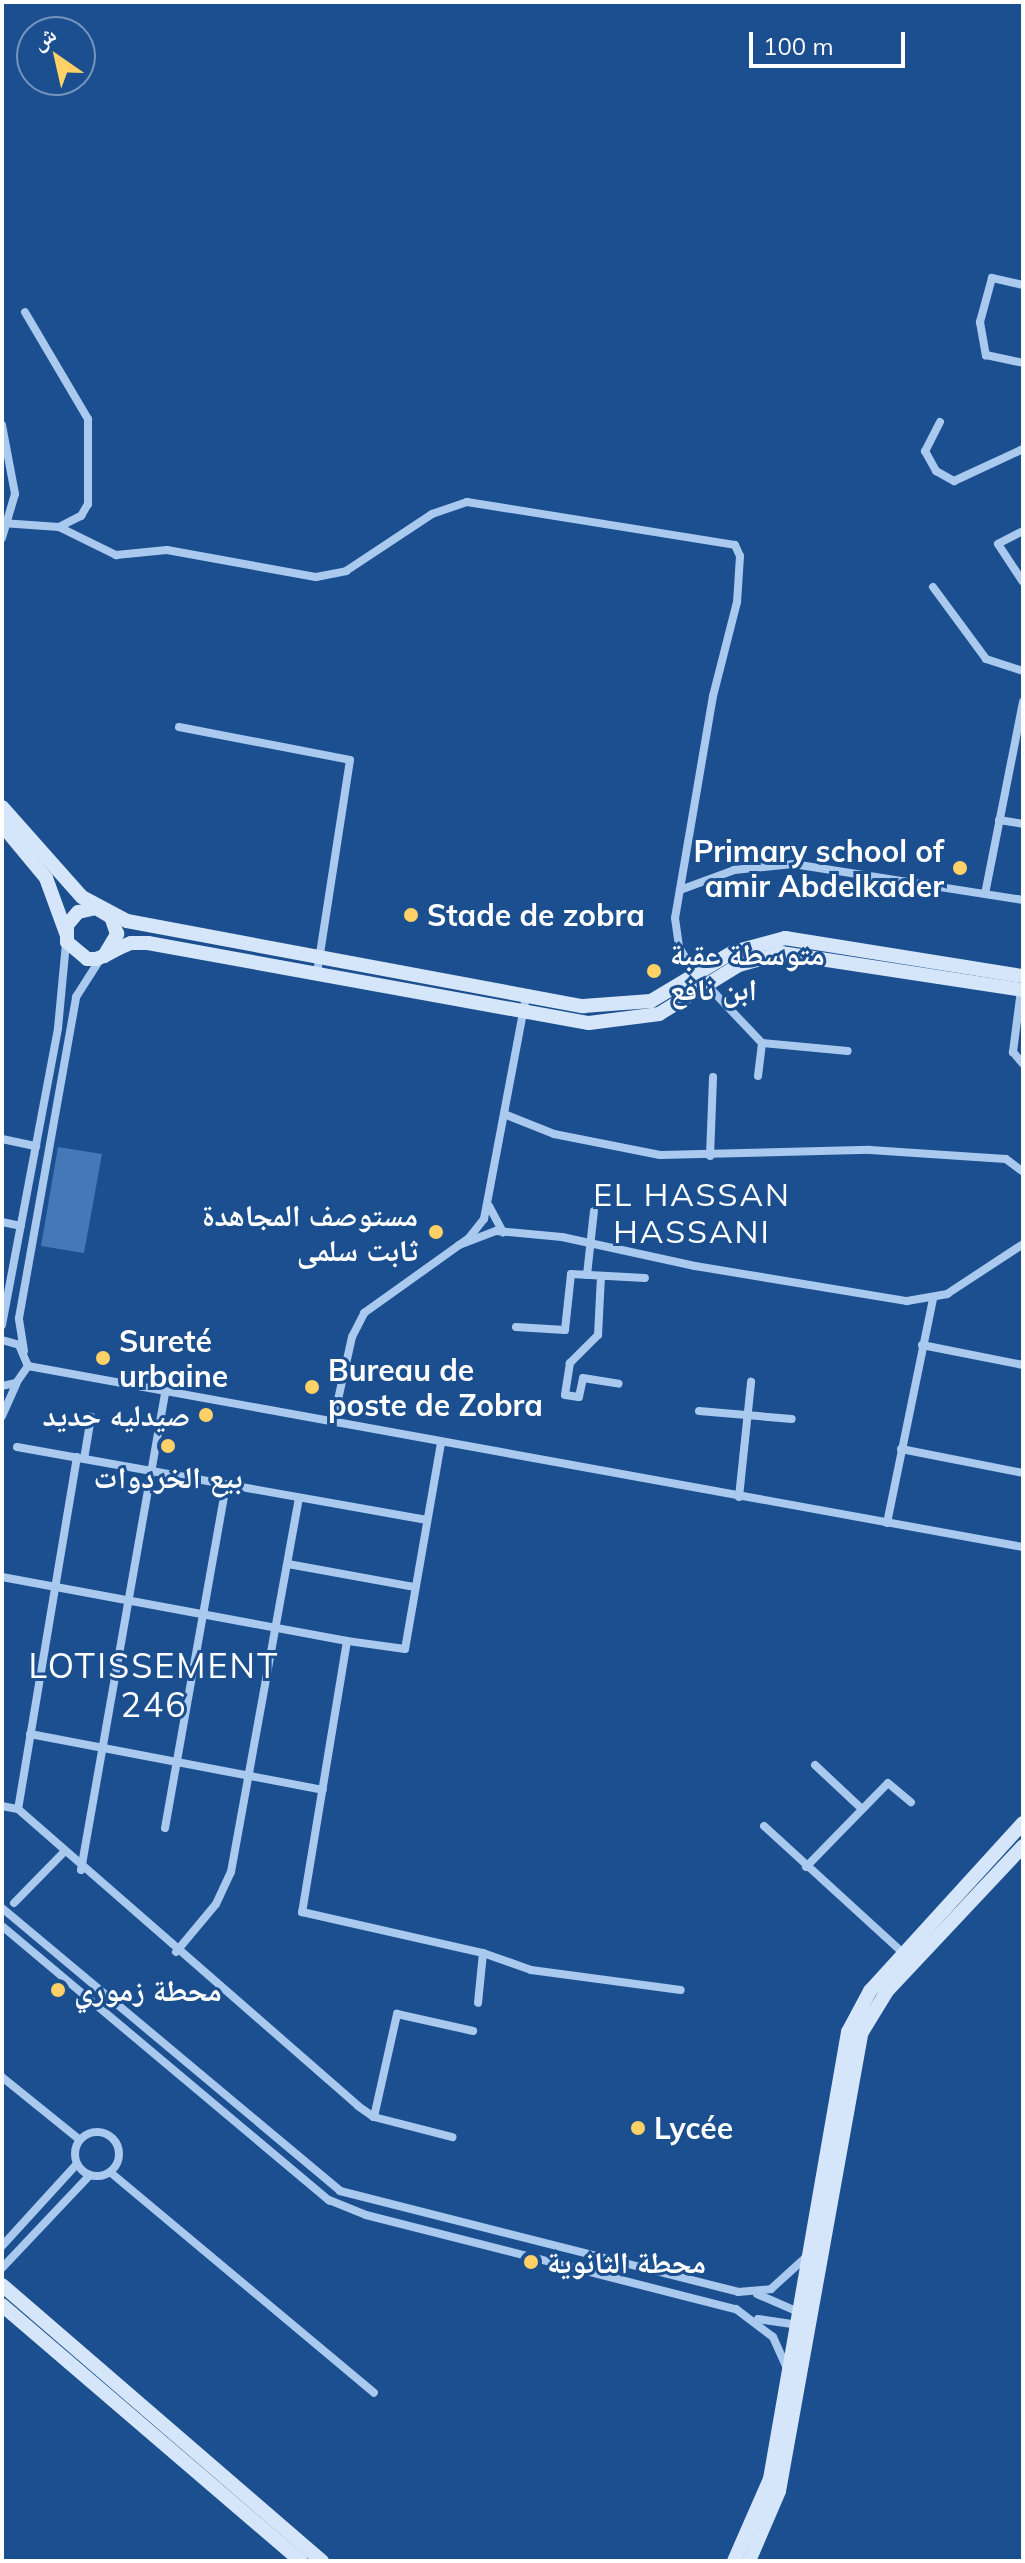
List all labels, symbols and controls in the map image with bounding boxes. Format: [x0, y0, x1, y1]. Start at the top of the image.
north arrow [16, 16, 96, 96]
scale bar [753, 16, 909, 66]
text: ش [26, 20, 61, 56]
text: 100 m [763, 31, 834, 61]
place label: Primary school of amir Abdelkader [693, 833, 944, 904]
marker: Primary school of amir Abdelkader [951, 859, 969, 877]
place label: Stade de zobra [427, 897, 645, 933]
marker: Stade de zobra [402, 906, 420, 924]
place label: متوسطة عقبة ابن نافع [670, 936, 825, 1006]
marker: متوسطة عقبة ابن نافع [645, 962, 663, 980]
district label: EL HASSAN HASSANI [593, 1176, 791, 1251]
place label: مستوصف المجاهدة ثابت سلمى [202, 1197, 418, 1268]
marker: مستوصف المجاهدة ثابت سلمى [425, 1221, 447, 1243]
place label: Sureté urbaine [119, 1323, 228, 1394]
marker: Sureté urbaine [94, 1349, 112, 1367]
place label: Bureau de poste de Zobra [328, 1352, 543, 1422]
marker: Bureau de poste de Zobra [303, 1378, 321, 1396]
place label: صيدليه حديد [42, 1397, 190, 1433]
marker: صيدليه حديد [197, 1406, 215, 1424]
marker: بيع الخردوات [159, 1437, 177, 1455]
place label: بيع الخردوات [94, 1459, 242, 1495]
district label: LOTISSEMENT 246 [29, 1645, 279, 1724]
place label: محطة زموري [74, 1972, 222, 2008]
marker: محطة زموري [49, 1981, 67, 1999]
place label: Lycée [654, 2110, 733, 2146]
marker: Lycée [629, 2119, 647, 2137]
place label: محطة الثانوية [547, 2244, 706, 2280]
marker: محطة الثانوية [522, 2253, 540, 2271]

